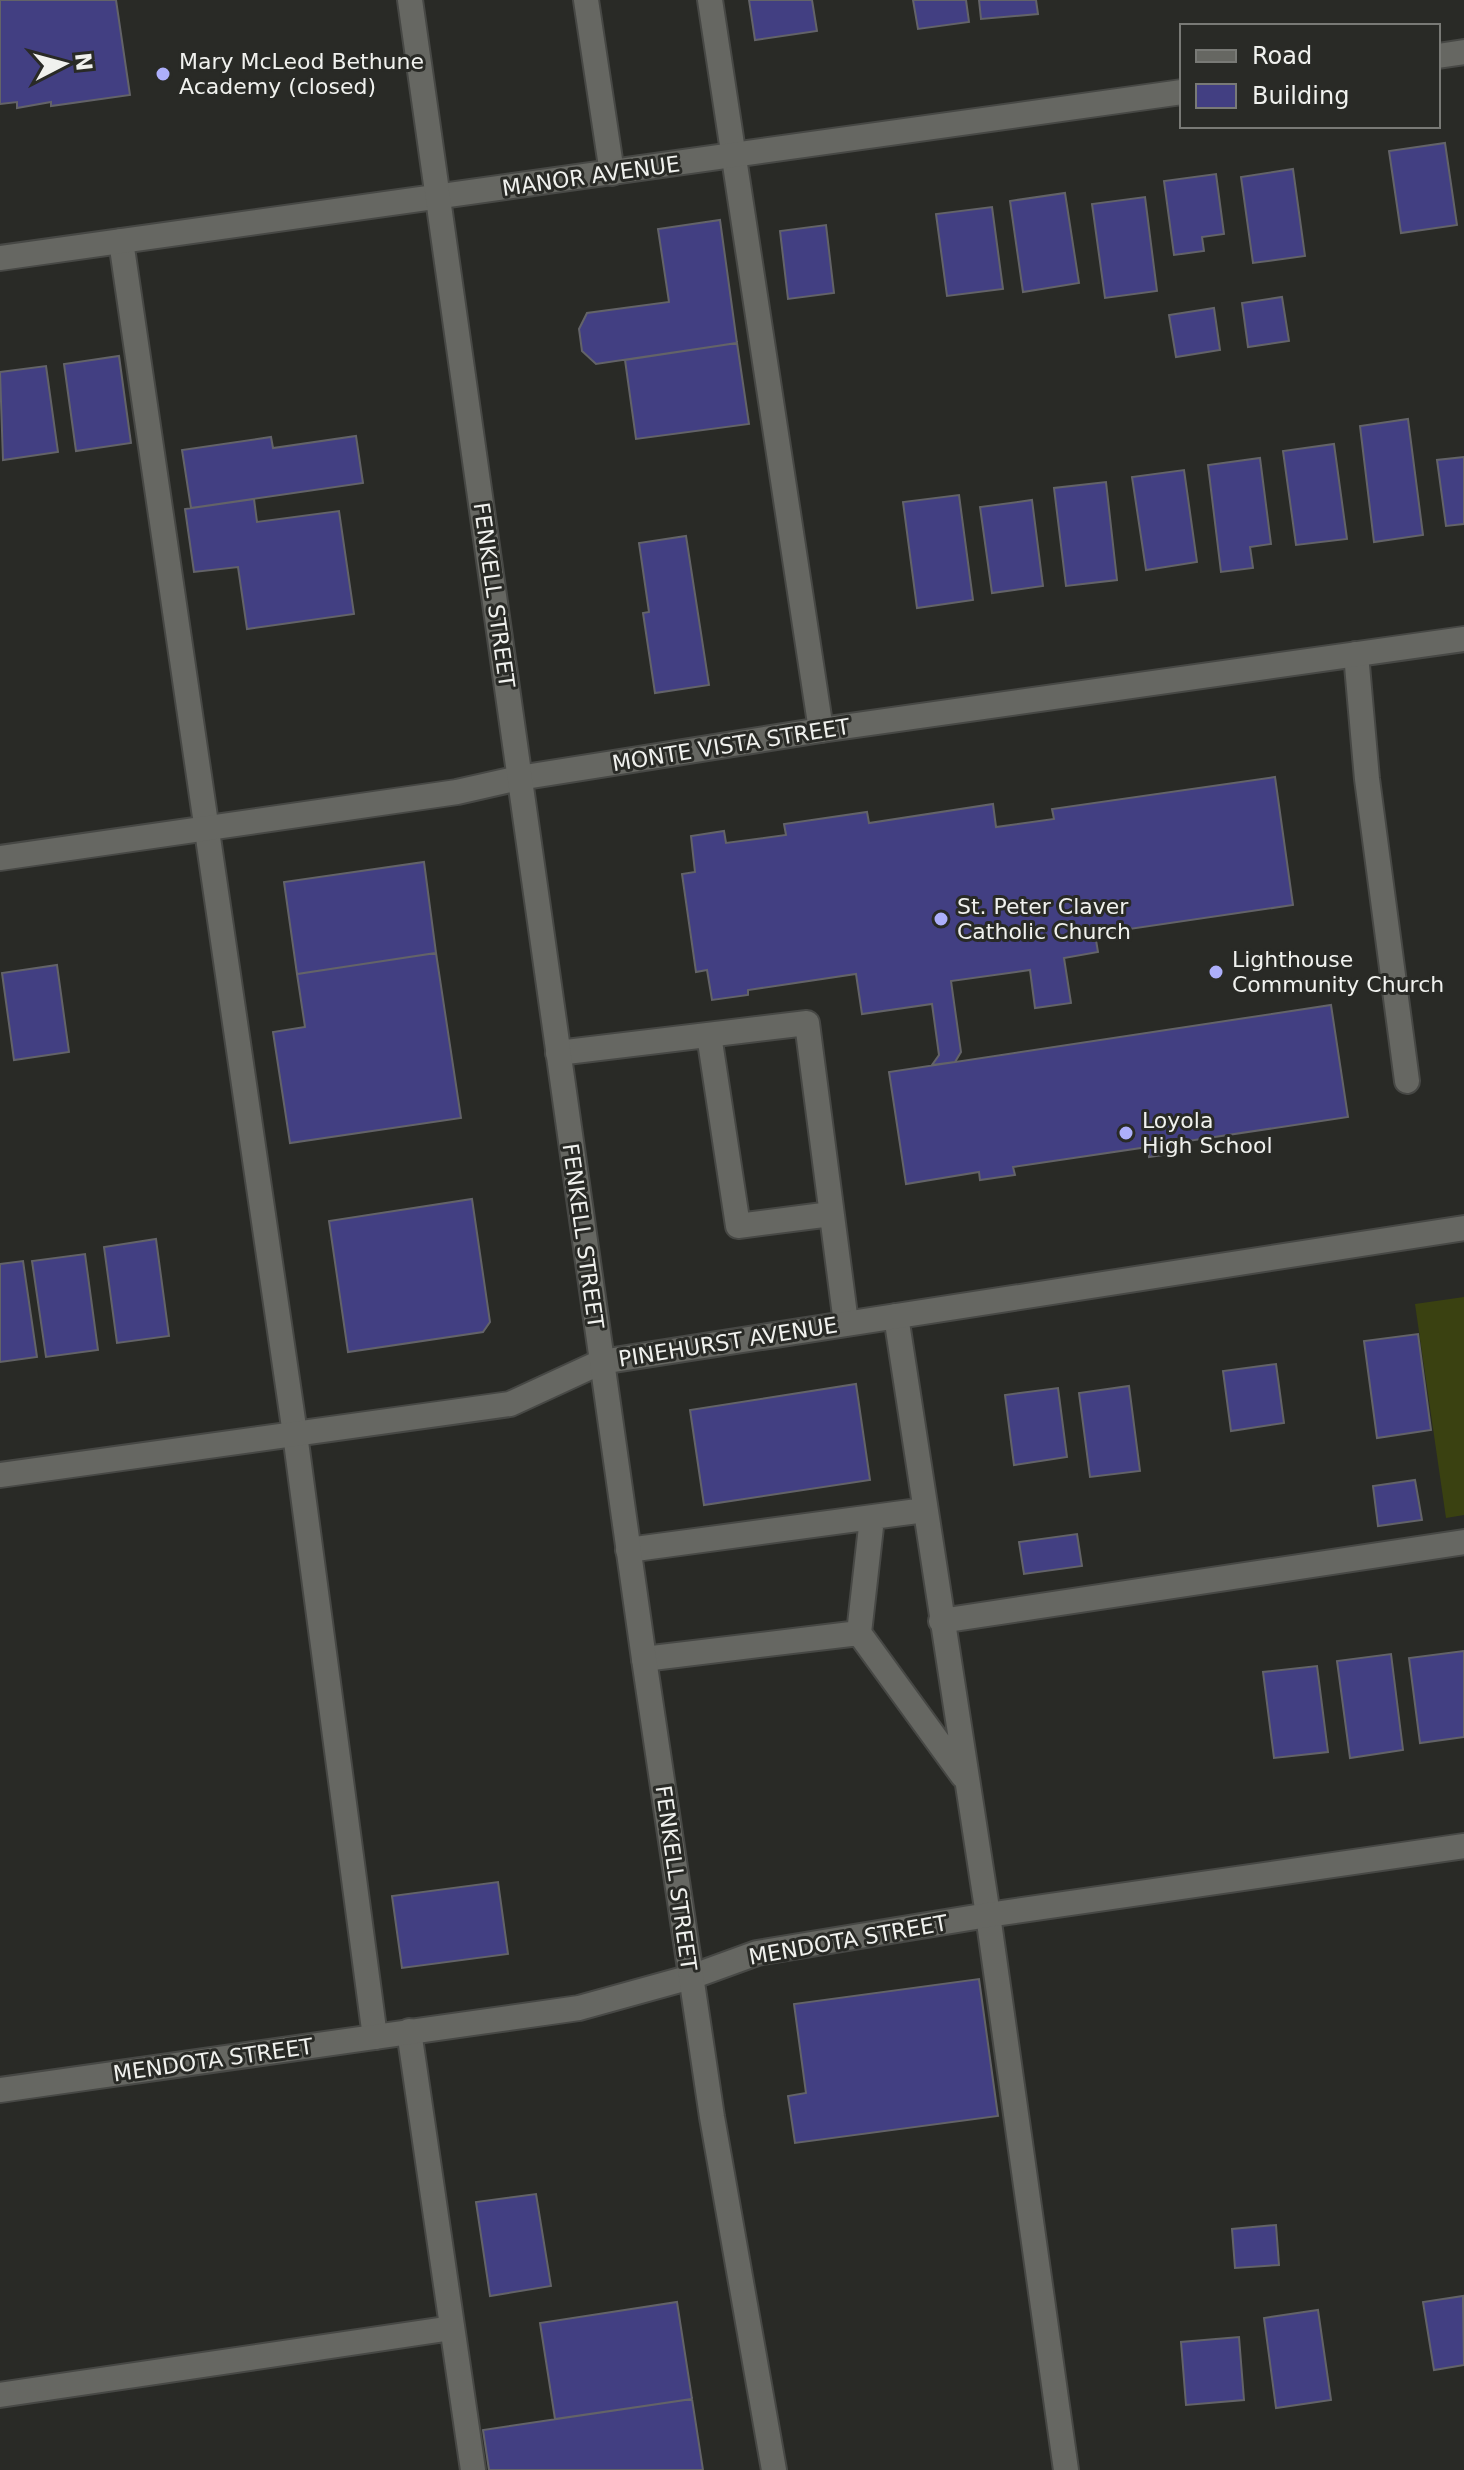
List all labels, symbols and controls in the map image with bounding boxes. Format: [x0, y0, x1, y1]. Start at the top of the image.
north arrow [24, 24, 104, 104]
legend [1180, 24, 1440, 128]
text: Road [1252, 42, 1312, 70]
place label: Mary McLeod Bethune Academy (closed) [179, 49, 424, 99]
text: N [70, 51, 97, 72]
marker: Mary McLeod Bethune Academy (closed) [154, 65, 172, 83]
text: Building [1252, 82, 1349, 110]
street label: MANOR AVENUE [501, 151, 681, 201]
street label: FENKELL STREET [469, 501, 519, 690]
street label: MONTE VISTA STREET [610, 714, 852, 776]
place label: St. Peter Claver Catholic Church [957, 894, 1131, 944]
marker: St. Peter Claver Catholic Church [932, 910, 950, 928]
place label: Lighthouse Community Church [1232, 947, 1444, 997]
marker: Lighthouse Community Church [1207, 963, 1225, 981]
place label: Loyola High School [1142, 1108, 1273, 1158]
marker: Loyola High School [1117, 1124, 1135, 1142]
street label: FENKELL STREET [558, 1142, 608, 1331]
street label: PINEHURST AVENUE [617, 1312, 839, 1372]
street label: FENKELL STREET [651, 1784, 701, 1973]
street label: MENDOTA STREET [747, 1910, 950, 1970]
street label: MENDOTA STREET [112, 2034, 315, 2086]

